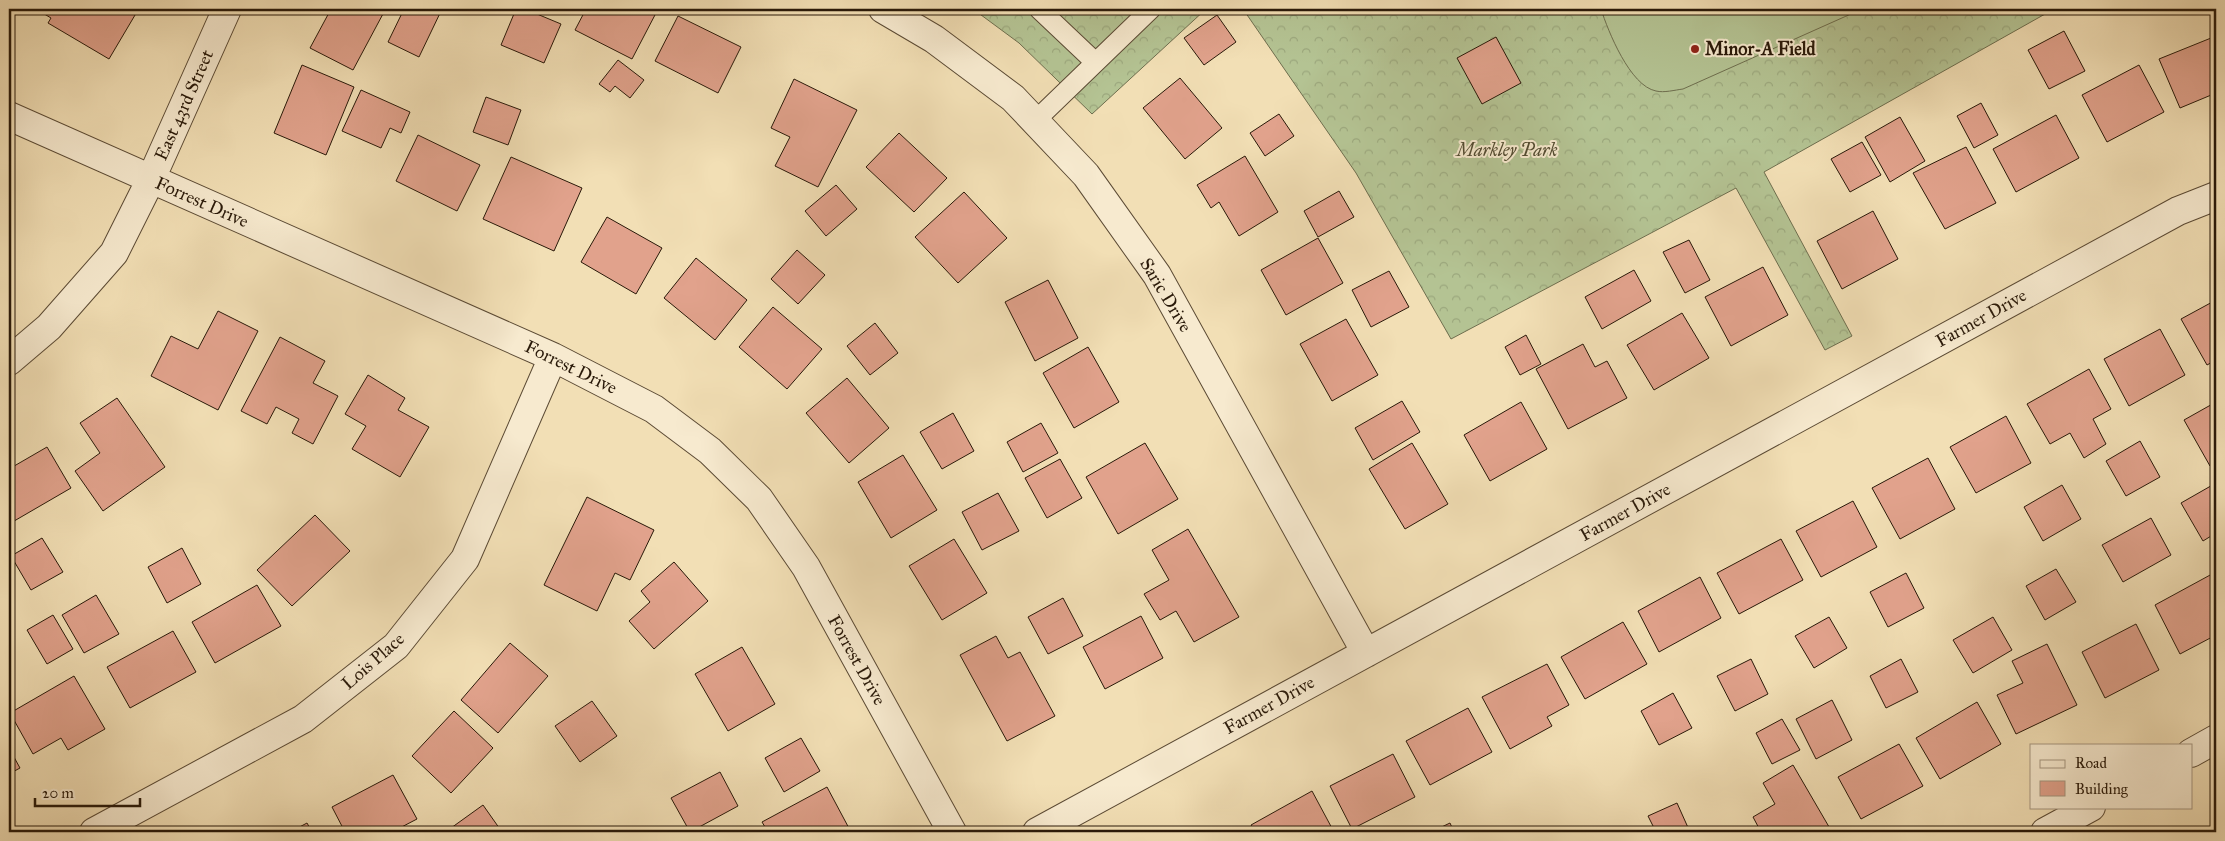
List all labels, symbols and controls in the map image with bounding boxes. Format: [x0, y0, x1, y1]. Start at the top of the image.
place label: Minor-A Field [1705, 38, 1816, 60]
marker: Minor-A Field [1689, 43, 1701, 55]
street label: East 43rd Street [150, 46, 218, 164]
park label: Markley Park [1454, 139, 1558, 161]
street label: Forrest Drive [152, 172, 252, 232]
street label: Saric Drive [1135, 254, 1197, 336]
street label: Farmer Drive [1932, 284, 2030, 352]
street label: Forrest Drive [521, 335, 621, 399]
street label: Farmer Drive [1576, 478, 1674, 546]
street label: Forrest Drive [823, 611, 891, 709]
street label: Lois Place [337, 628, 409, 694]
street label: Farmer Drive [1220, 671, 1318, 739]
legend [2030, 744, 2192, 808]
text: Road [2075, 754, 2107, 772]
scale bar [35, 776, 140, 808]
text: Building [2075, 780, 2129, 798]
text: 20 m [42, 784, 74, 802]

